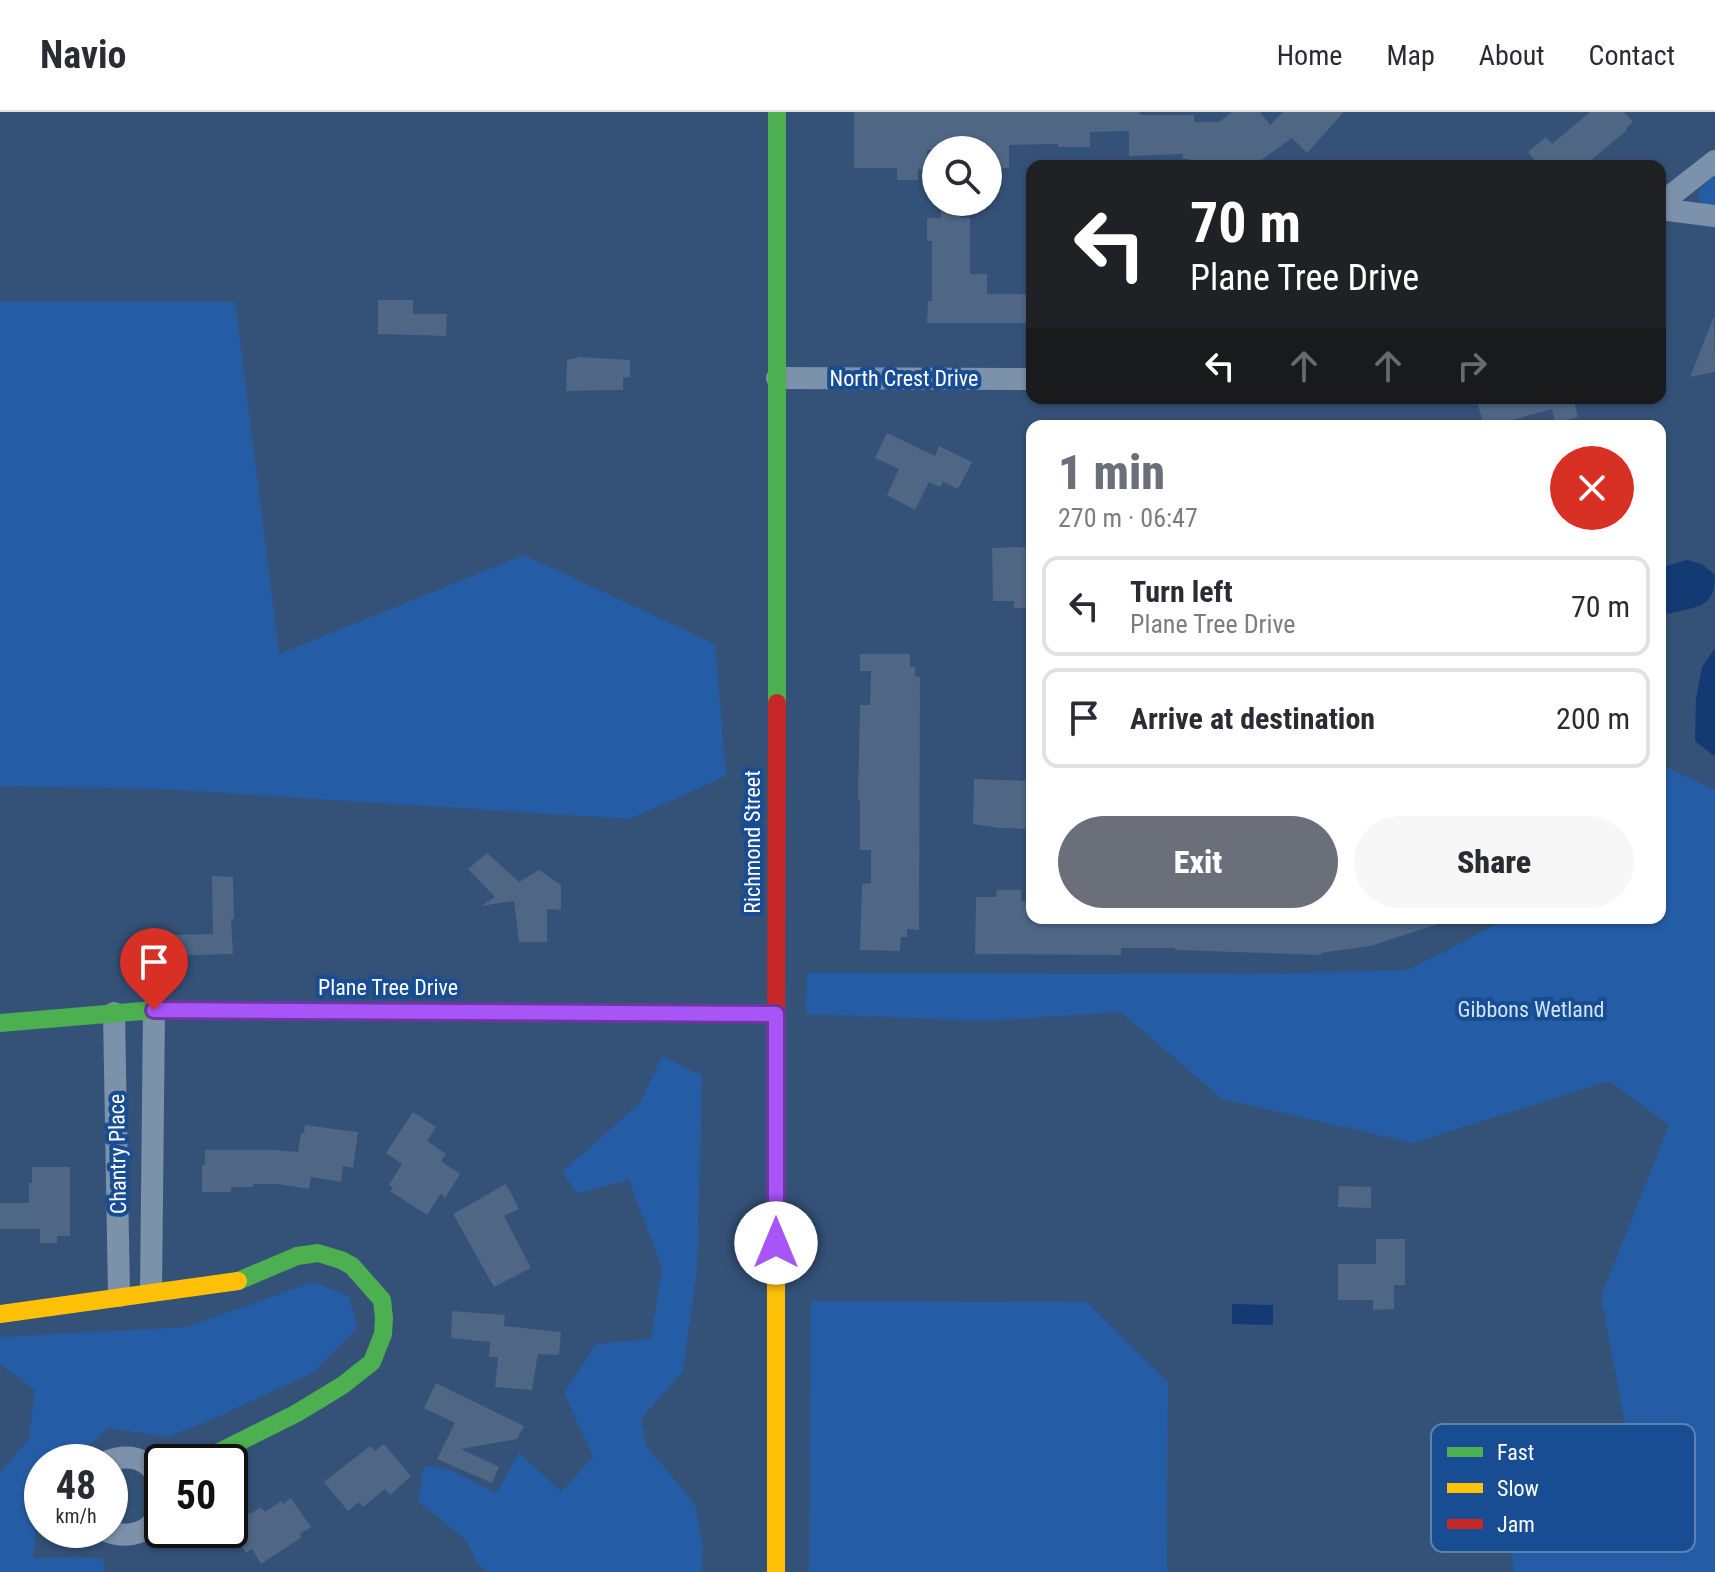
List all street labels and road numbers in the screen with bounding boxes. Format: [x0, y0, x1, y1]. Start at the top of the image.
street label: North Crest Drive [830, 366, 978, 391]
street label: Richmond Street [740, 770, 765, 914]
street label: Plane Tree Drive [318, 975, 458, 1000]
street label: Chantry Place [104, 1094, 131, 1214]

